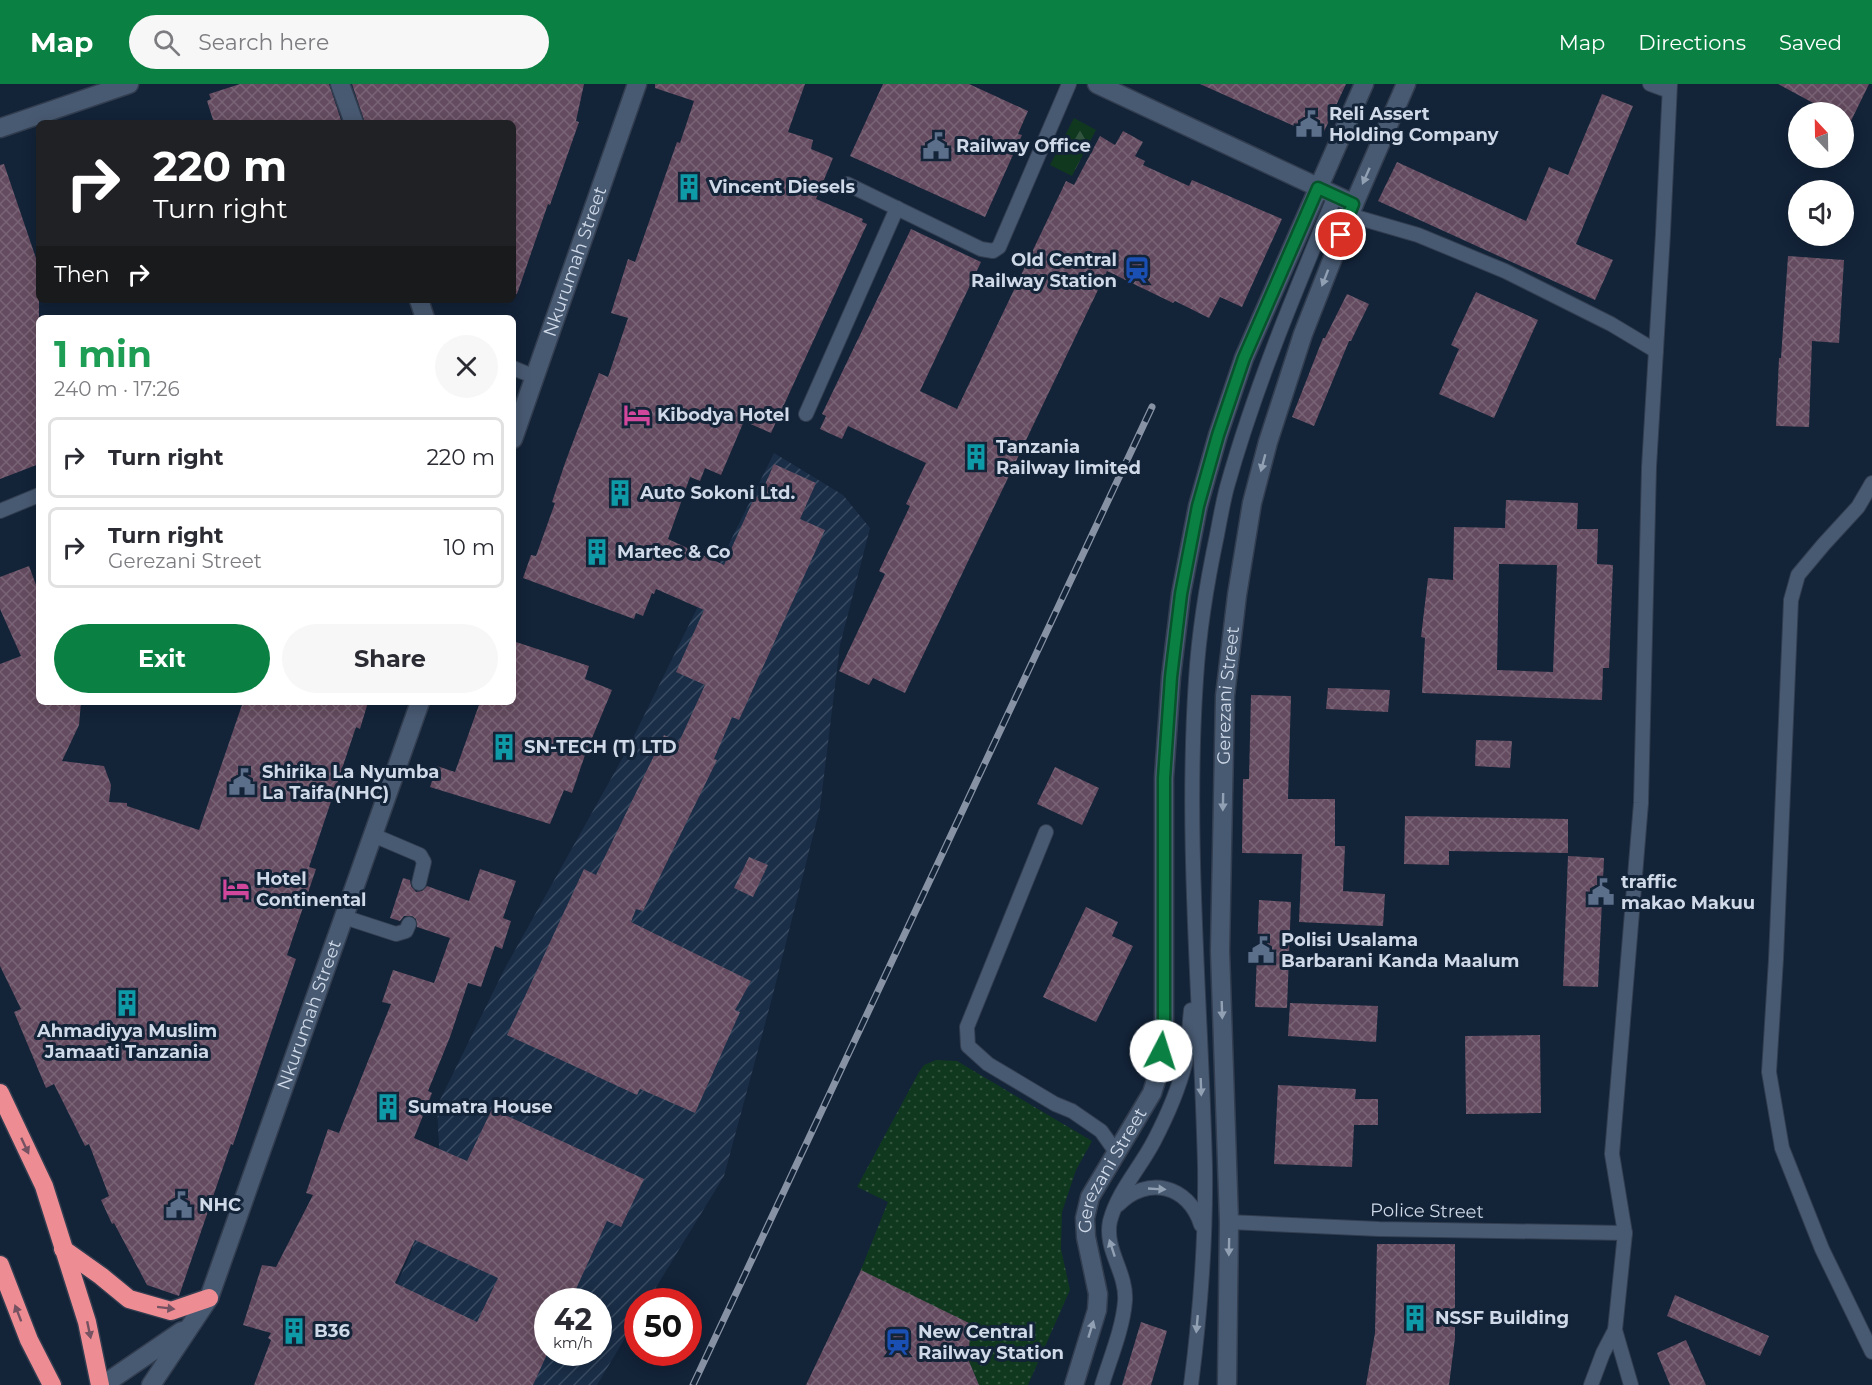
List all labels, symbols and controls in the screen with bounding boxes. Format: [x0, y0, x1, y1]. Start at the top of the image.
search box [129, 15, 549, 69]
text: Map [30, 25, 93, 59]
icon: search [150, 26, 183, 59]
text: Search here [198, 29, 329, 56]
text: Map [1559, 30, 1605, 55]
text: Directions [1638, 30, 1746, 55]
text: Saved [1779, 30, 1842, 55]
north arrow [1788, 102, 1854, 168]
map controls [1788, 102, 1854, 246]
place label: Reli Assert Holding Company [1329, 103, 1499, 146]
public building icon: Reli Assert Holding Company [1294, 109, 1324, 139]
public building icon: Railway Office [921, 131, 951, 161]
place label: Railway Office [956, 135, 1091, 157]
text: 220 m [153, 140, 287, 192]
icon: right [54, 144, 132, 222]
one-way arrow [1360, 167, 1370, 185]
building icon: Vincent Diesels [674, 172, 704, 202]
place label: Vincent Diesels [708, 176, 855, 198]
button: sound [1788, 180, 1854, 246]
street label: Nkurumah Street [539, 183, 611, 340]
text: Turn right [153, 192, 288, 225]
pin [1315, 209, 1366, 260]
icon: arrive [1324, 218, 1357, 251]
place label: Old Central Railway Station [971, 249, 1117, 292]
station icon: Old Central Railway Station [1122, 255, 1152, 285]
icon: right [122, 258, 155, 291]
text: Then [54, 261, 110, 288]
one-way arrow [1319, 269, 1329, 287]
text: 1 min [54, 332, 152, 376]
button: close [435, 335, 498, 398]
text: 240 m · 17:26 [54, 377, 180, 401]
hotel icon: Kibodya Hotel [622, 400, 652, 430]
place label: Kibodya Hotel [657, 404, 790, 426]
place label: Tanzania Railway limited [996, 436, 1141, 479]
icon: right [57, 441, 90, 474]
building icon: Tanzania Railway limited [961, 442, 991, 472]
text: Turn right [108, 444, 223, 471]
text: 220 m [426, 444, 495, 471]
one-way arrow [1257, 454, 1267, 472]
building icon: Auto Sokoni Ltd. [605, 478, 635, 508]
place label: Auto Sokoni Ltd. [639, 482, 796, 504]
text: Turn right [108, 522, 223, 549]
icon: right [57, 531, 90, 564]
text: 10 m [443, 534, 495, 561]
building icon: Martec & Co [582, 537, 612, 567]
place label: Martec & Co [617, 541, 731, 563]
text: Gerezani Street [108, 549, 262, 573]
button: Exit [54, 624, 270, 693]
button: Share [282, 624, 498, 693]
street label: Gerezani Street [1213, 625, 1244, 765]
building icon: SN-TECH (T) LTD [489, 732, 519, 762]
place label: SN-TECH (T) LTD [524, 736, 677, 758]
place label: Shirika La Nyumba La Taifa(NHC) [262, 761, 439, 804]
public building icon: Shirika La Nyumba La Taifa(NHC) [227, 767, 257, 797]
one-way arrow [1218, 792, 1228, 811]
place label: Hotel Continental [256, 868, 367, 911]
place label: traffic makao Makuu [1621, 871, 1755, 914]
hotel icon: Hotel Continental [221, 874, 251, 904]
public building icon: traffic makao Makuu [1586, 877, 1616, 907]
place label: Polisi Usalama Barbarani Kanda Maalum [1281, 929, 1520, 972]
public building icon: Polisi Usalama Barbarani Kanda Maalum [1246, 935, 1276, 965]
street label: Nkurumah Street [273, 937, 346, 1093]
building icon: Ahmadiyya Muslim Jamaati Tanzania [112, 988, 142, 1018]
one-way arrow [1218, 1000, 1227, 1019]
position arrow [1129, 1019, 1193, 1083]
place label: Ahmadiyya Muslim Jamaati Tanzania [36, 1020, 217, 1063]
one-way arrow [1197, 1077, 1206, 1096]
building icon: Sumatra House [373, 1092, 403, 1122]
place label: Sumatra House [408, 1096, 553, 1118]
street label: Gerezani Street [1074, 1104, 1152, 1234]
one-way arrow [21, 1138, 30, 1155]
one-way arrow [1148, 1184, 1167, 1193]
public building icon: NHC [164, 1190, 194, 1220]
place label: NHC [199, 1194, 241, 1216]
street label: Police Street [1370, 1199, 1484, 1223]
one-way arrow [1224, 1237, 1234, 1256]
one-way arrow [1107, 1239, 1116, 1257]
speed limit sign: 50 [624, 1288, 702, 1366]
text: 42 [554, 1301, 592, 1338]
one-way arrow [157, 1303, 176, 1313]
building icon: NSSF Building [1400, 1303, 1430, 1333]
one-way arrow [13, 1304, 22, 1322]
place label: NSSF Building [1435, 1307, 1569, 1329]
one-way arrow [1192, 1314, 1202, 1333]
building icon: B36 [279, 1316, 309, 1346]
place label: B36 [314, 1320, 350, 1342]
one-way arrow [1087, 1320, 1096, 1338]
one-way arrow [84, 1321, 94, 1339]
place label: New Central Railway Station [918, 1321, 1064, 1364]
station icon: New Central Railway Station [883, 1327, 913, 1357]
text: km/h [553, 1333, 593, 1352]

